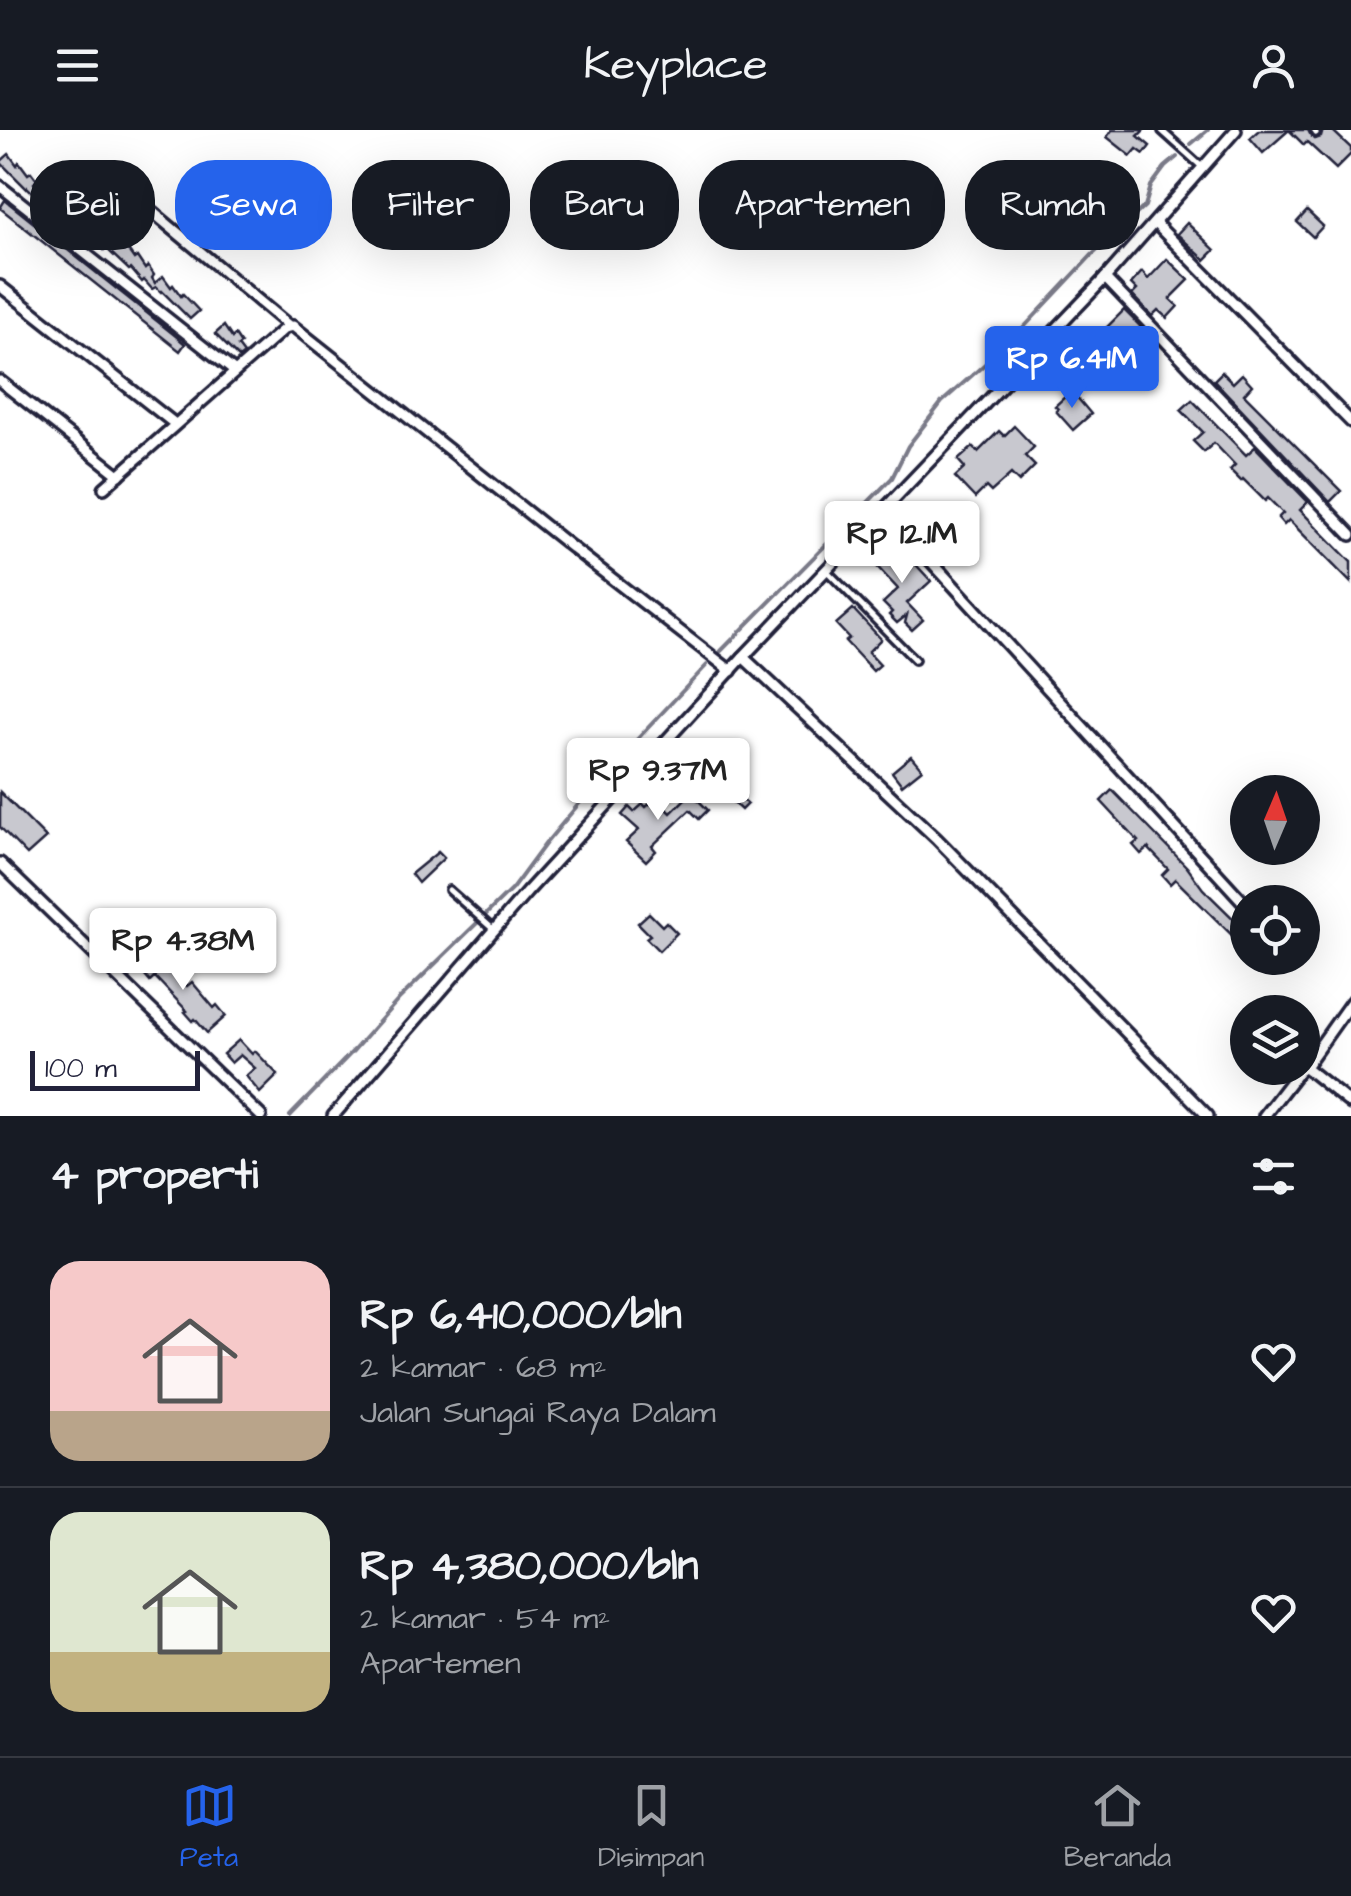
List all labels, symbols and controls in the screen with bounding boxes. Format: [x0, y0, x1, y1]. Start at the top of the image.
text: Keyplace [583, 34, 768, 96]
icon: menu [50, 38, 105, 93]
icon: person [1246, 38, 1301, 93]
chip: Beli [30, 160, 155, 250]
chip: Sewa [175, 160, 332, 250]
chip: Filter [352, 160, 510, 250]
chip: Baru [530, 160, 679, 250]
chip: Apartemen [699, 160, 945, 250]
chip: Rumah [965, 160, 1140, 250]
pin: Rp 6.41M [969, 326, 1175, 411]
text: Rp 6.41M [1007, 336, 1137, 381]
pin: Rp 12.1M [799, 501, 1005, 586]
text: Rp 12.1M [847, 511, 957, 556]
pin: Rp 9.37M [555, 738, 761, 823]
text: Rp 9.37M [589, 748, 727, 793]
north arrow [1230, 775, 1320, 865]
map controls [1230, 775, 1320, 1085]
button: locate [1230, 885, 1320, 975]
pin: Rp 4.38M [80, 908, 286, 993]
text: Rp 4.38M [111, 918, 255, 963]
button: layers [1230, 995, 1320, 1085]
scale bar [30, 1046, 200, 1090]
text: 100 m [45, 1049, 117, 1088]
text: 4 properti [50, 1147, 258, 1205]
icon: filters [1246, 1149, 1301, 1204]
text: Rp 6,410,000/bln [360, 1287, 682, 1345]
icon: home [130, 1301, 250, 1421]
icon: heart [1246, 1334, 1301, 1389]
text: 2 kamar · 68 m² [360, 1345, 607, 1390]
text: Jalan Sungai Raya Dalam [360, 1390, 716, 1435]
text: Rp 4,380,000/bln [360, 1538, 699, 1596]
icon: home [130, 1552, 250, 1672]
icon: heart [1246, 1585, 1301, 1640]
text: 2 kamar · 54 m² [360, 1596, 610, 1641]
text: Apartemen [360, 1641, 521, 1686]
tab: Peta [180, 1778, 238, 1877]
tab: Disimpan [598, 1778, 704, 1877]
tab: Beranda [1064, 1778, 1171, 1877]

